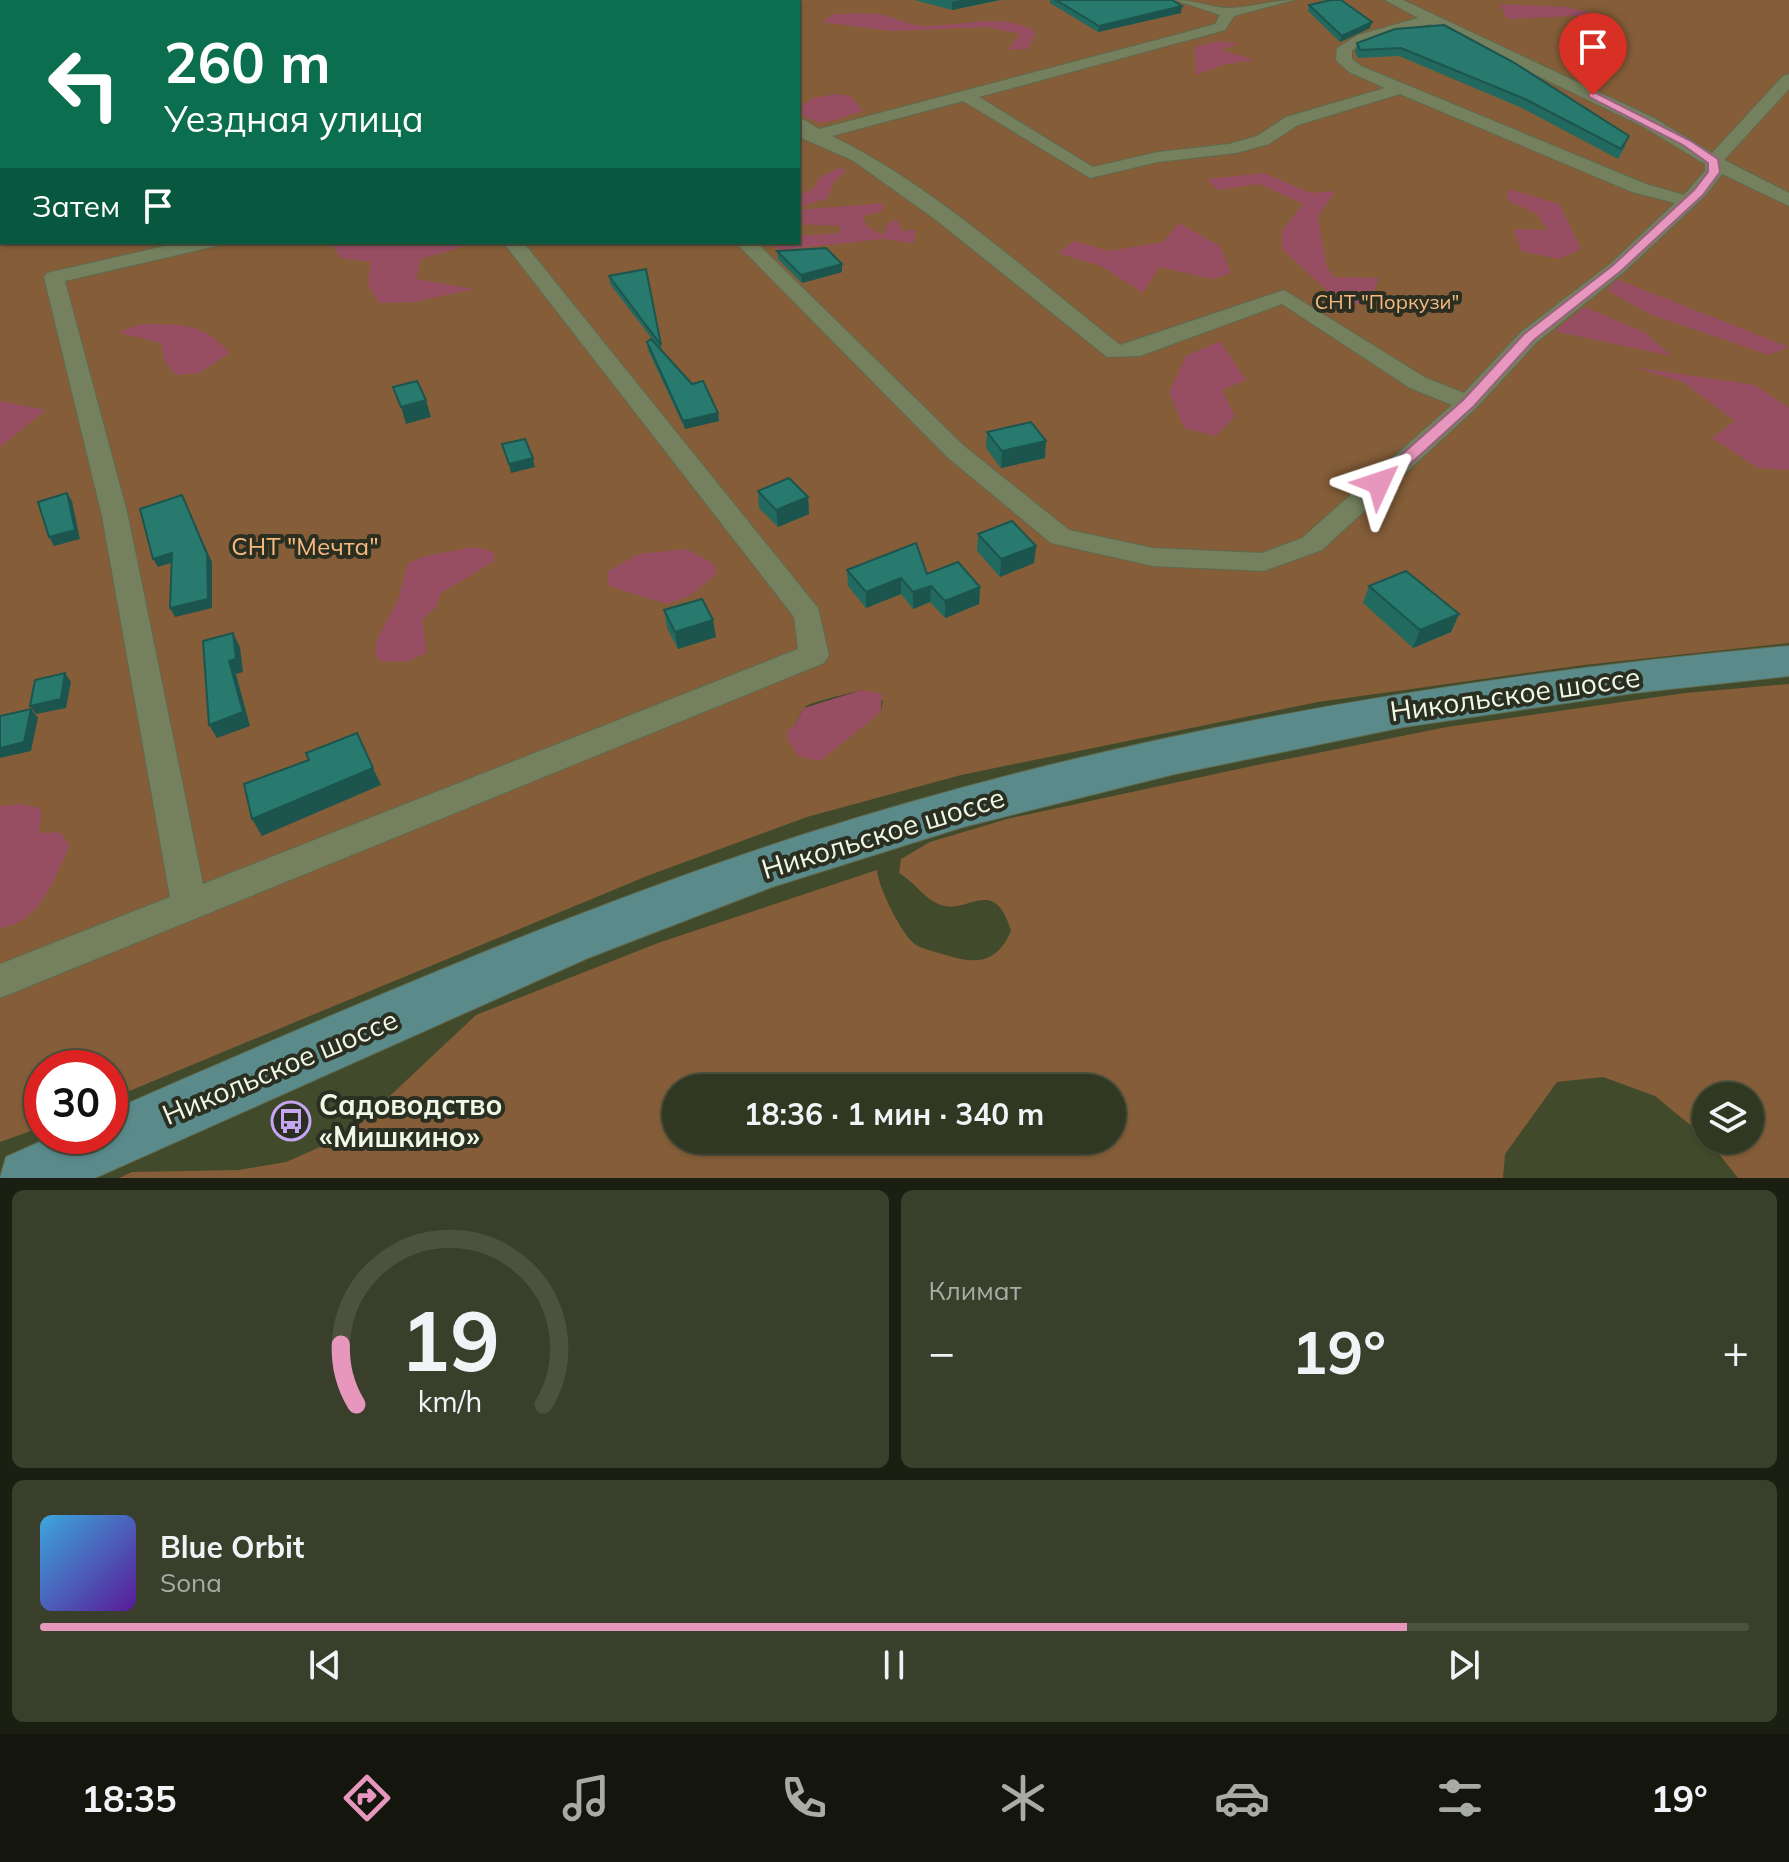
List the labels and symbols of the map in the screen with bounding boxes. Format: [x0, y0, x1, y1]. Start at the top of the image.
pin [1559, 13, 1627, 95]
park label: СНТ "Поркузи" [1315, 289, 1459, 314]
position arrow [1337, 441, 1421, 525]
park label: СНТ "Мечта" [231, 531, 379, 561]
street label: Никольское шоссе [1388, 659, 1642, 728]
street label: Никольское шоссе [757, 779, 1009, 886]
street label: Никольское шоссе [157, 1001, 403, 1132]
speed limit sign: 30 [24, 1050, 128, 1154]
place label: Садоводство «Мишкино» [319, 1087, 503, 1154]
bus stop icon: Садоводство «Мишкино» [270, 1100, 312, 1142]

